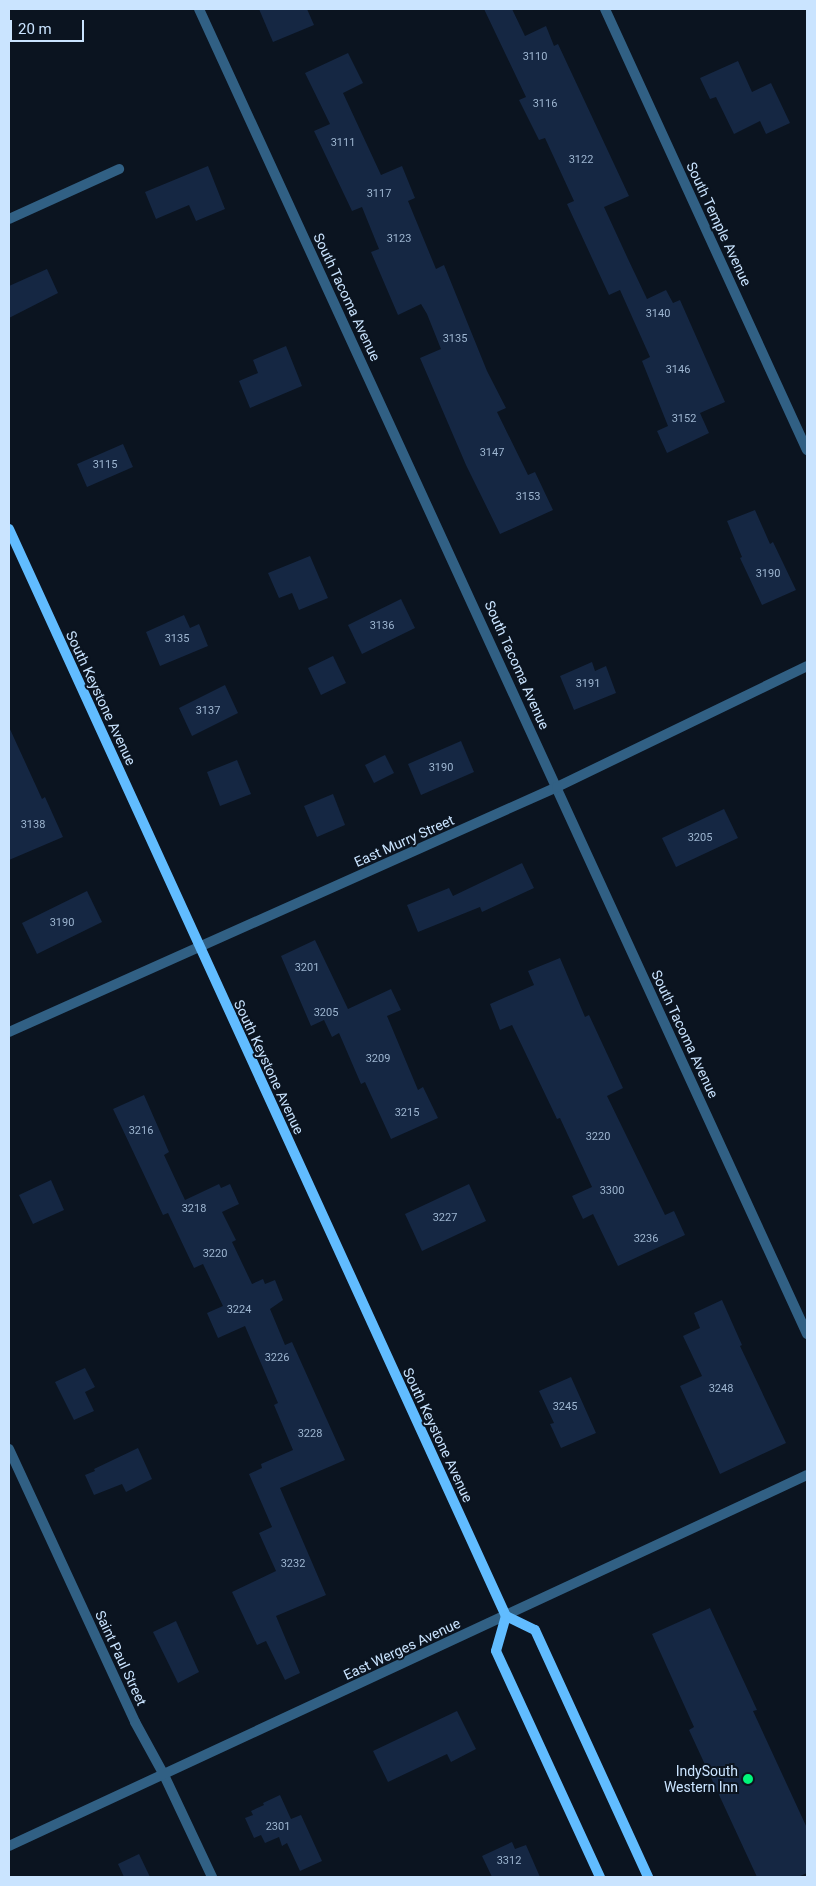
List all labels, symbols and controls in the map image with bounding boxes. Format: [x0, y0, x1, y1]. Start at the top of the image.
scale bar [12, 10, 86, 42]
text: 20 m [18, 20, 52, 38]
house number: 3110 [523, 50, 547, 64]
house number: 3116 [533, 97, 557, 111]
house number: 3111 [331, 136, 355, 150]
house number: 3122 [569, 153, 593, 167]
street label: South Temple Avenue [683, 159, 755, 289]
house number: 3117 [367, 187, 391, 201]
street label: South Tacoma Avenue [310, 230, 384, 364]
house number: 3123 [387, 232, 411, 246]
house number: 3140 [646, 307, 670, 321]
house number: 3135 [443, 332, 467, 346]
house number: 3146 [666, 363, 690, 377]
house number: 3152 [672, 412, 696, 426]
house number: 3147 [480, 446, 504, 460]
house number: 3115 [93, 458, 117, 472]
house number: 3153 [516, 490, 540, 504]
house number: 3190 [756, 567, 780, 581]
street label: South Tacoma Avenue [481, 598, 553, 732]
house number: 3136 [370, 619, 394, 633]
street label: South Keystone Avenue [62, 628, 140, 768]
house number: 3135 [165, 632, 189, 646]
house number: 3191 [576, 677, 600, 691]
house number: 3137 [196, 704, 220, 718]
house number: 3190 [429, 761, 453, 775]
street label: East Murry Street [352, 811, 456, 871]
house number: 3138 [21, 818, 45, 832]
house number: 3205 [688, 831, 712, 845]
house number: 3190 [50, 916, 74, 930]
house number: 3201 [295, 961, 319, 975]
street label: South Tacoma Avenue [648, 967, 722, 1101]
street label: South Keystone Avenue [230, 997, 308, 1137]
house number: 3205 [314, 1006, 338, 1020]
house number: 3209 [366, 1052, 390, 1066]
house number: 3215 [395, 1106, 419, 1120]
house number: 3216 [129, 1124, 153, 1138]
house number: 3220 [586, 1130, 610, 1144]
house number: 3300 [600, 1184, 624, 1198]
house number: 3218 [182, 1202, 206, 1216]
house number: 3227 [433, 1211, 457, 1225]
house number: 3236 [634, 1232, 658, 1246]
house number: 3220 [203, 1247, 227, 1261]
house number: 3224 [227, 1303, 251, 1317]
house number: 3226 [265, 1351, 289, 1365]
street label: South Keystone Avenue [399, 1365, 477, 1505]
house number: 3248 [709, 1382, 733, 1396]
house number: 3245 [553, 1400, 577, 1414]
house number: 3228 [298, 1427, 322, 1441]
house number: 3232 [281, 1557, 305, 1571]
street label: Saint Paul Street [92, 1608, 150, 1708]
street label: East Werges Avenue [341, 1615, 463, 1683]
place label: IndySouth Western Inn [664, 1763, 738, 1795]
marker: IndySouth Western Inn [742, 1773, 754, 1785]
house number: 2301 [266, 1820, 290, 1834]
house number: 3312 [497, 1854, 521, 1868]

